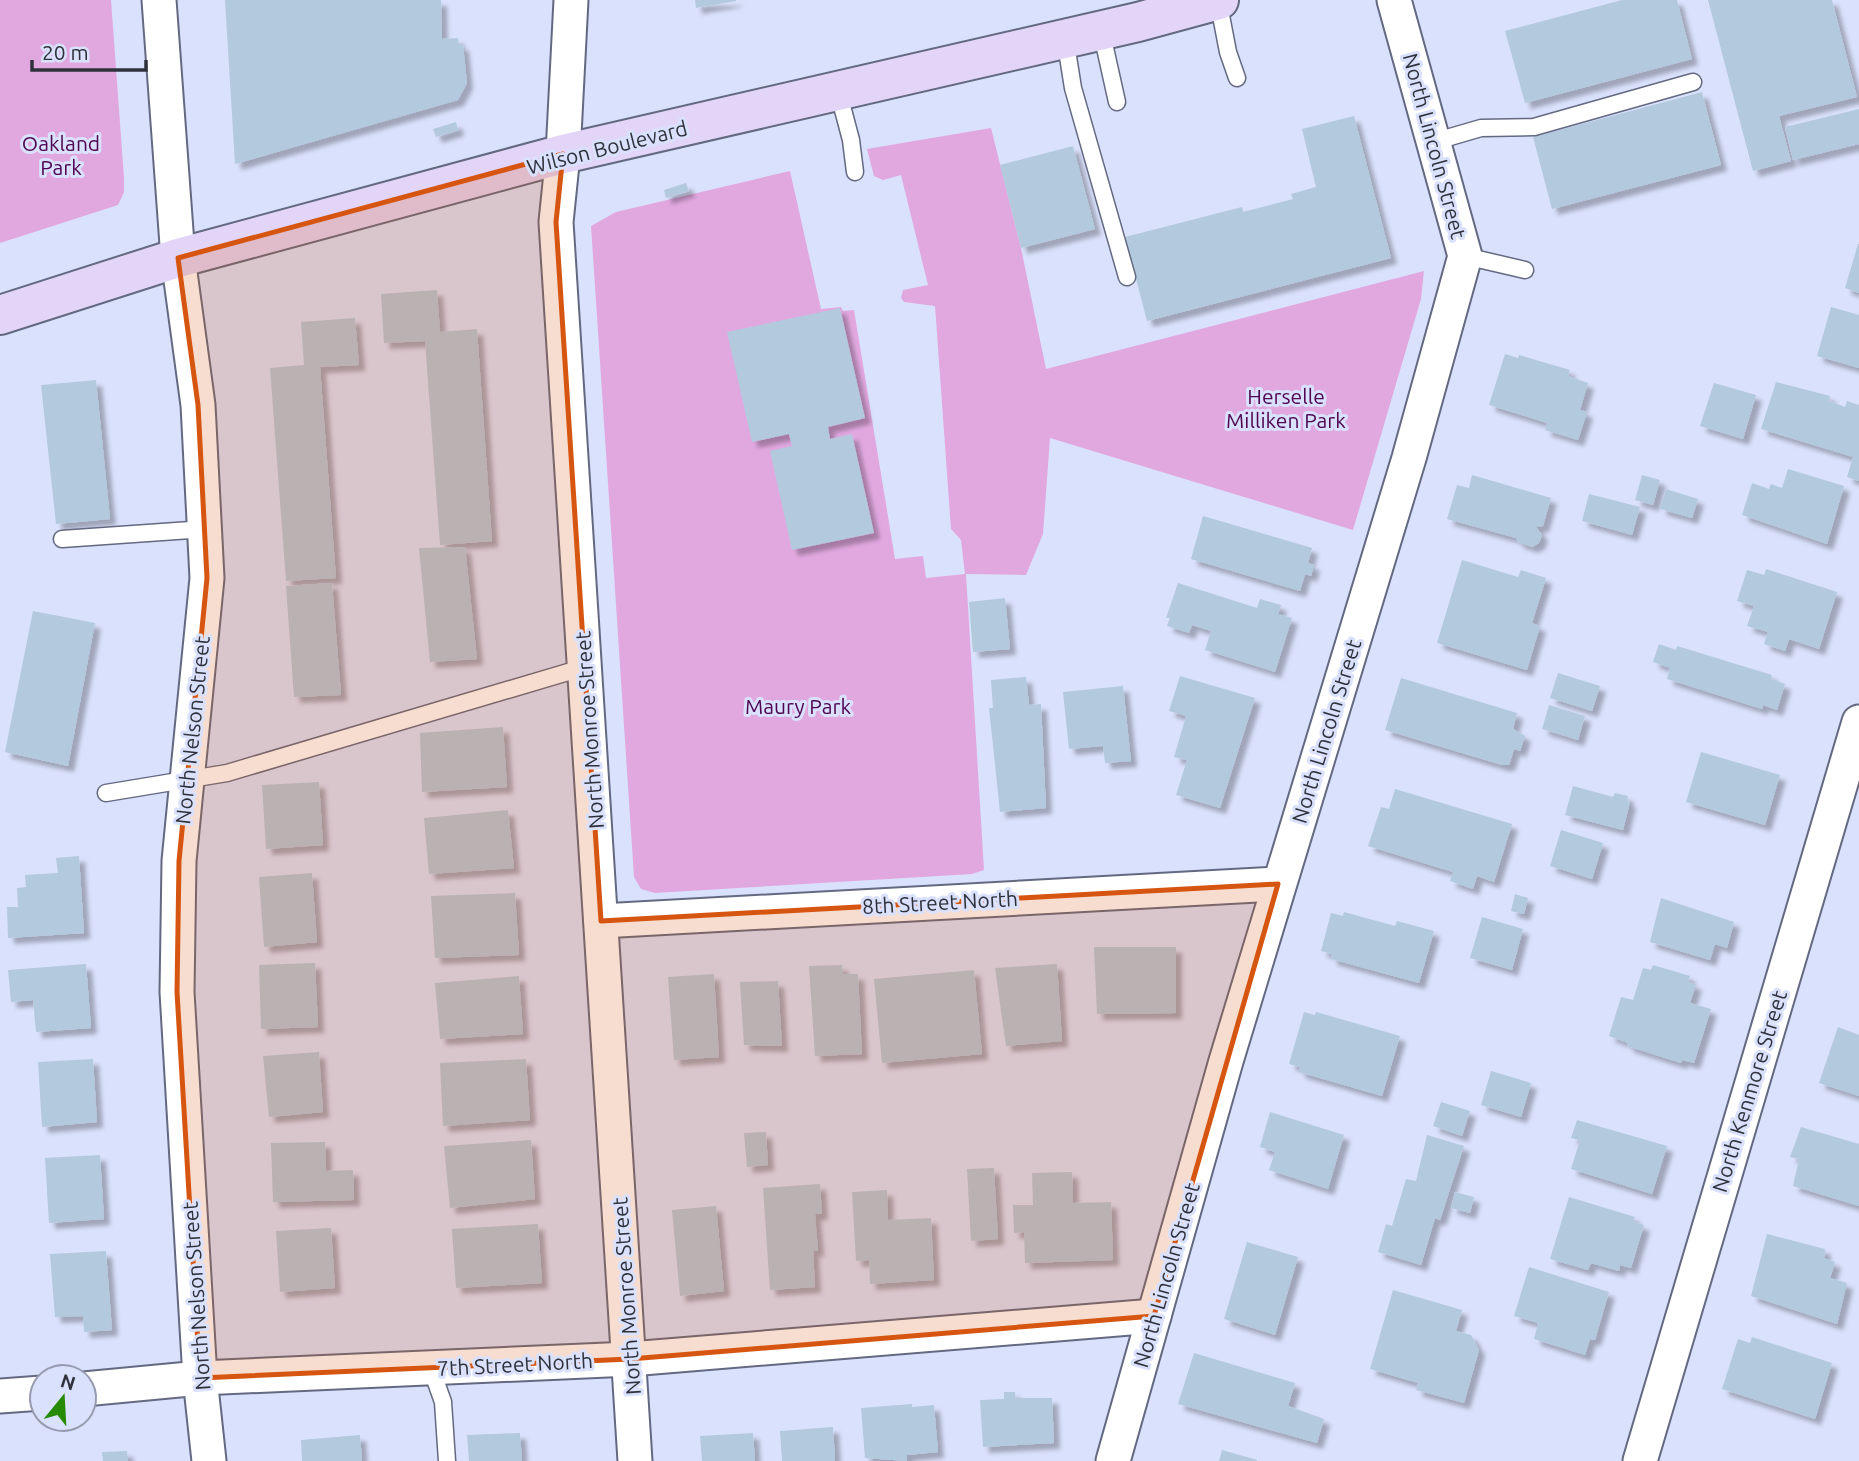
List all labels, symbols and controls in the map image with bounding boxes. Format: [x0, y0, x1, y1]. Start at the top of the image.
scale bar [32, 28, 145, 72]
text: 20 m [42, 40, 89, 64]
street label: North Lincoln Street [1399, 51, 1471, 241]
street label: Wilson Boulevard [524, 115, 690, 179]
park label: Oakland Park [22, 131, 100, 179]
park label: Herselle Milliken Park [1226, 384, 1346, 432]
street label: North Monroe Street [570, 630, 608, 830]
street label: North Nelson Street [170, 635, 214, 825]
street label: North Lincoln Street [1287, 636, 1365, 826]
park label: Maury Park [745, 694, 851, 718]
street label: 8th Street North [862, 886, 1018, 918]
street label: North Kenmore Street [1707, 987, 1791, 1195]
street label: North Lincoln Street [1128, 1180, 1204, 1370]
street label: North Monroe Street [607, 1196, 645, 1396]
street label: North Nelson Street [177, 1201, 215, 1391]
street label: 7th Street North [437, 1348, 593, 1380]
north arrow [28, 1363, 98, 1433]
text: N [58, 1369, 78, 1394]

